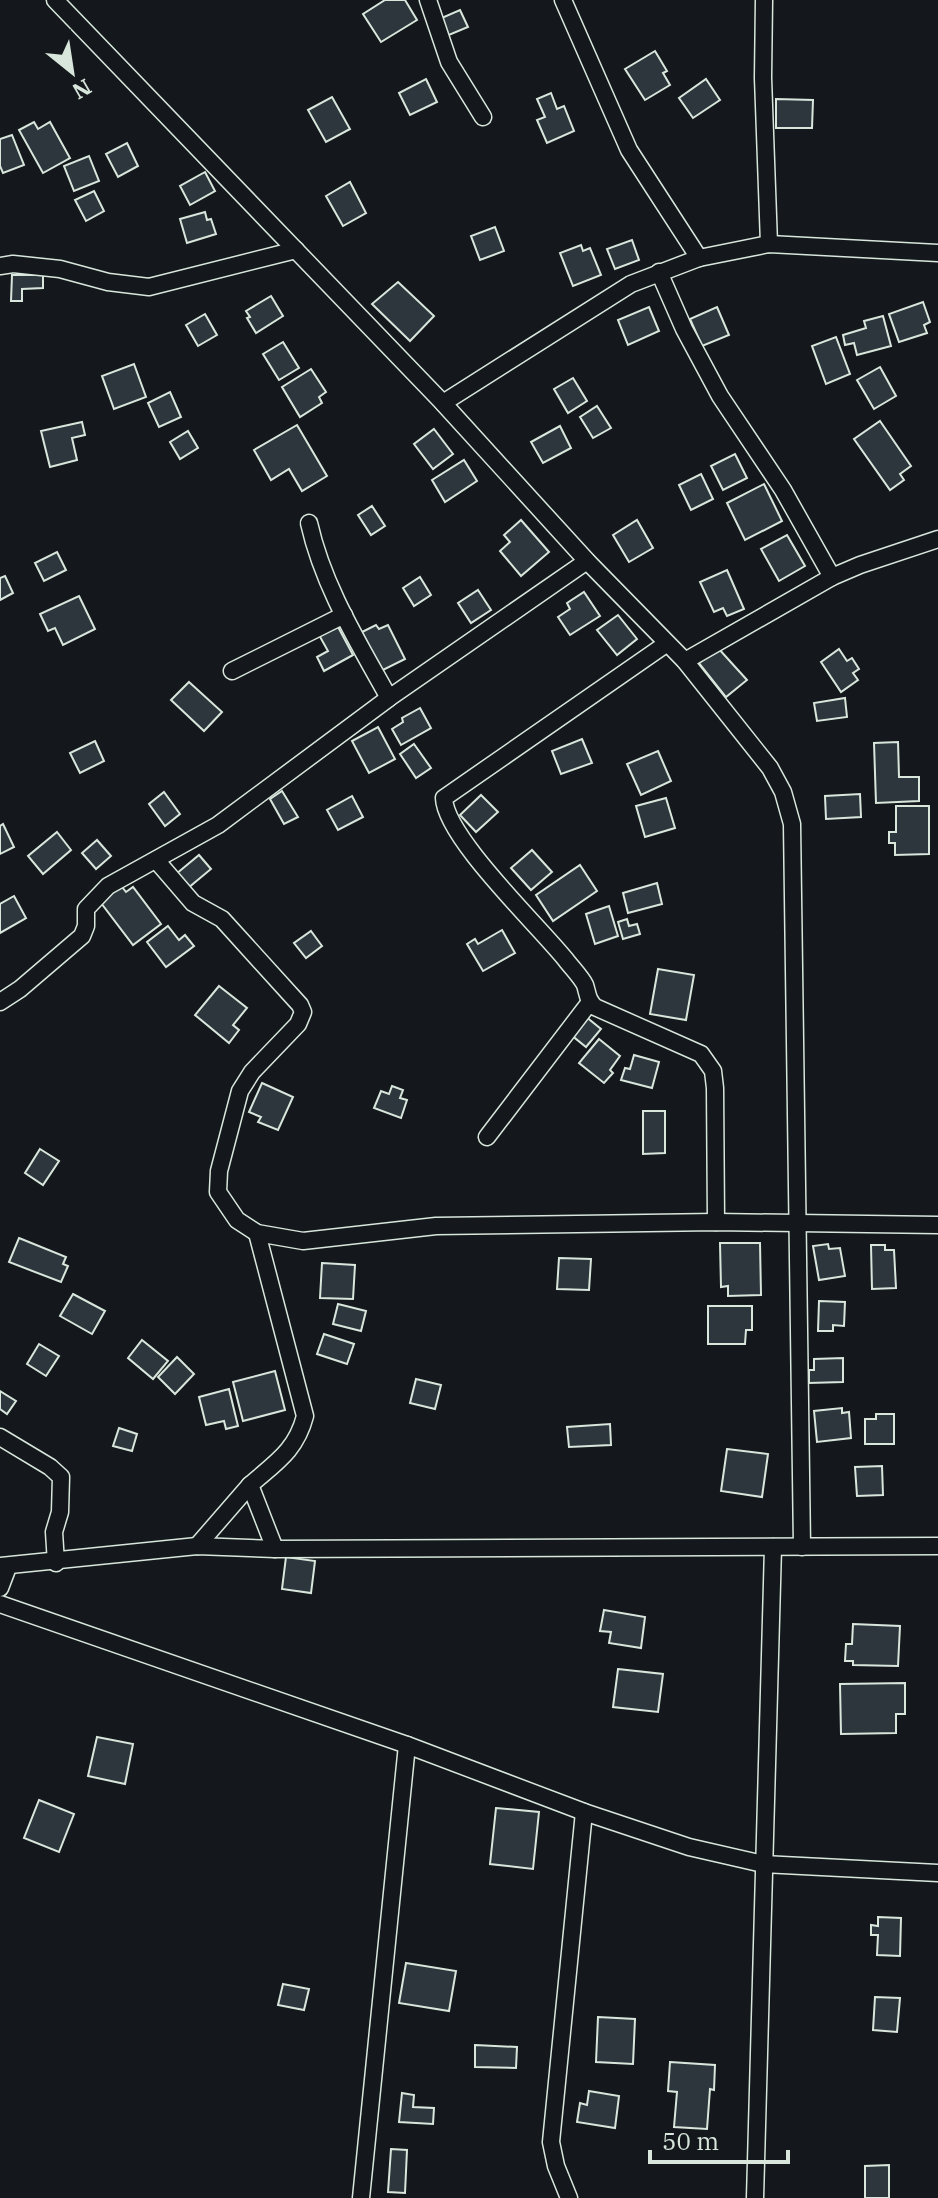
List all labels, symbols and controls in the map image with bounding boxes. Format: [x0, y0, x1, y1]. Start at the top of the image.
north arrow [32, 32, 112, 112]
text: N [67, 73, 97, 107]
scale bar [650, 2114, 788, 2164]
text: 50 m [662, 2125, 719, 2157]

